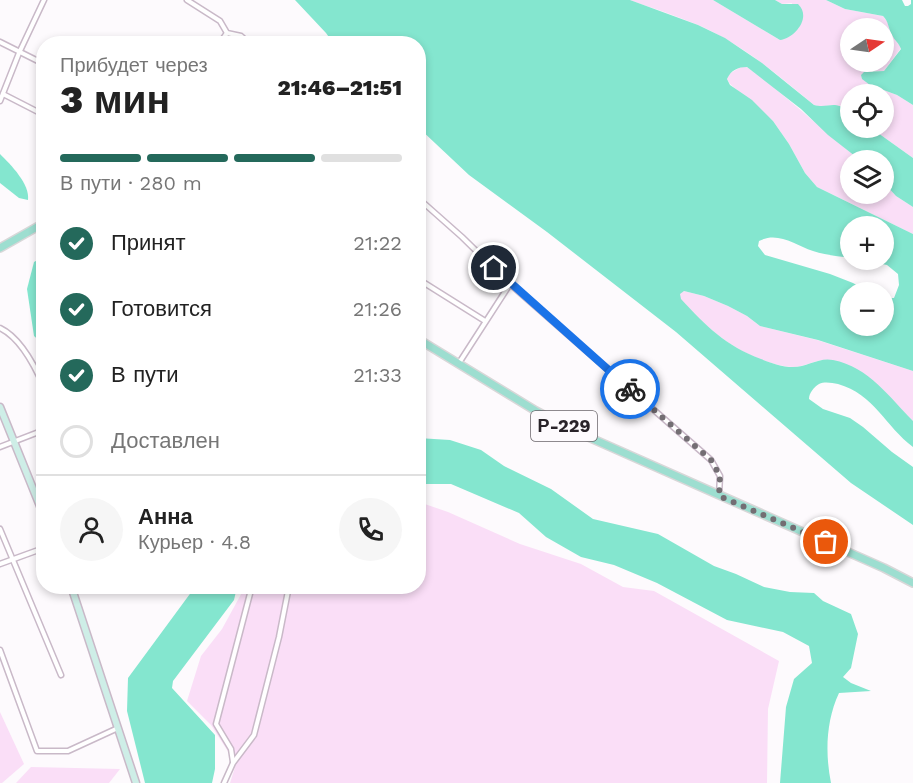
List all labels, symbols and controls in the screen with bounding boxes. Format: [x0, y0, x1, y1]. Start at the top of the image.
north arrow [840, 18, 894, 72]
map controls [840, 18, 894, 336]
text: Прибудет через [60, 53, 208, 77]
text: 21:46–21:51 [277, 75, 402, 100]
text: 3 мин [60, 77, 170, 122]
button: locate [840, 84, 894, 138]
button: layers [840, 150, 894, 204]
text: В пути · 280 m [60, 171, 202, 195]
button: + [840, 216, 894, 270]
icon: check [60, 227, 93, 260]
text: Принят [111, 230, 185, 255]
text: 21:22 [353, 231, 402, 255]
pin [468, 242, 519, 293]
icon: home [477, 251, 510, 284]
button: − [840, 282, 894, 336]
icon: check [60, 293, 93, 326]
text: Готовится [111, 296, 212, 321]
text: 21:26 [353, 297, 402, 321]
icon: check [60, 359, 93, 392]
courier [600, 359, 660, 419]
text: В пути [111, 362, 178, 387]
text: 21:33 [353, 363, 402, 387]
icon: bike [614, 373, 647, 406]
road number: Р-229 [531, 411, 597, 441]
text: Доставлен [111, 428, 220, 453]
button: person [60, 498, 123, 561]
button: phone [339, 498, 402, 561]
text: Анна [138, 504, 193, 529]
pin [800, 516, 851, 567]
icon: bag [809, 525, 842, 558]
text: Курьер · 4.8 [138, 530, 251, 554]

